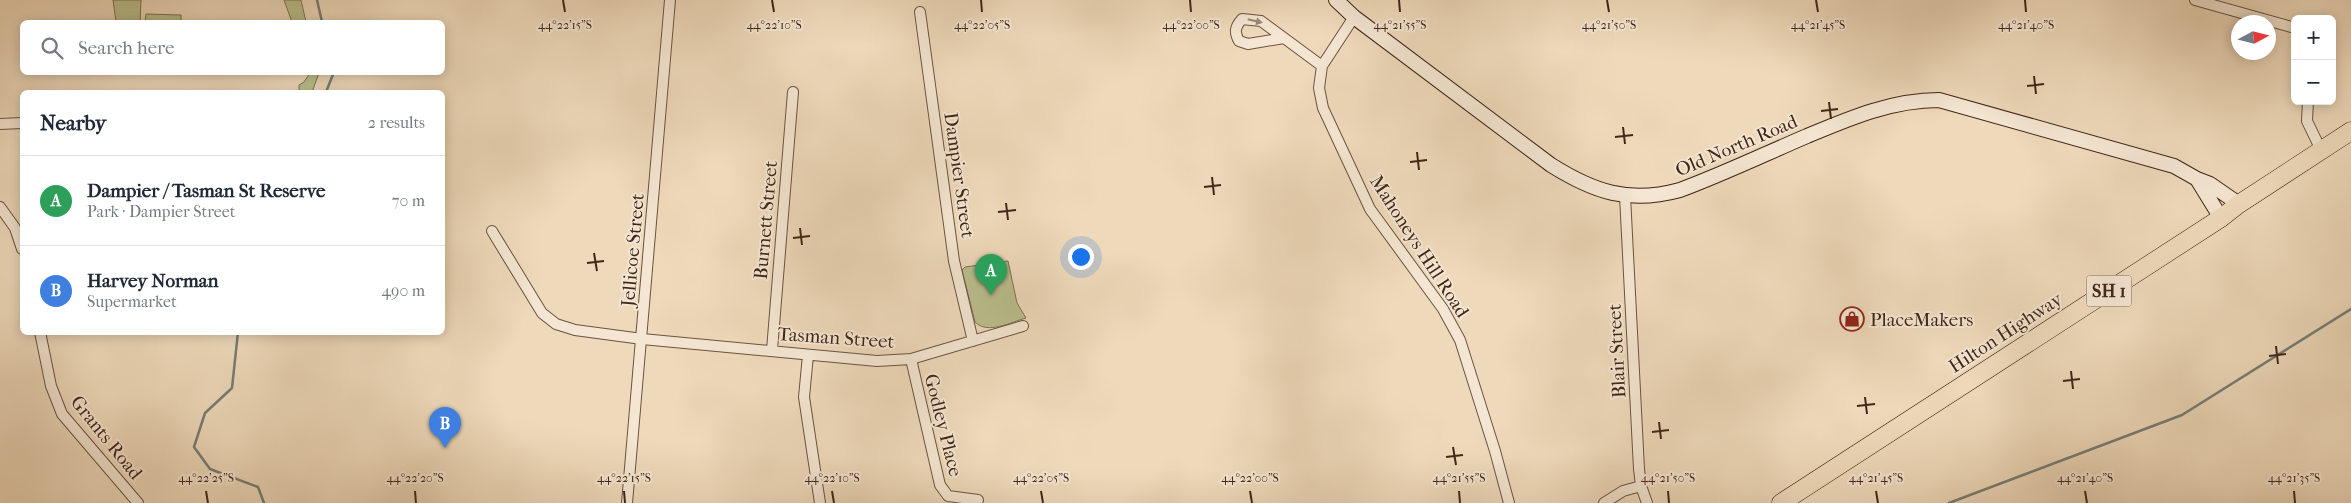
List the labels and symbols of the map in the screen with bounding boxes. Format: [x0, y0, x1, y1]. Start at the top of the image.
north arrow [2231, 15, 2276, 60]
one-way arrow [1247, 17, 1263, 25]
text: 44°22'15"S [538, 18, 592, 32]
text: 44°22'10"S [746, 18, 802, 32]
text: 44°22'05"S [954, 18, 1010, 32]
text: 44°22'00"S [1162, 18, 1220, 32]
text: 44°21'55"S [1374, 18, 1426, 32]
text: 44°21'50"S [1582, 18, 1636, 32]
text: 44°21'45"S [1791, 18, 1845, 32]
text: 44°21'40"S [1998, 18, 2054, 32]
street label: Old North Road [1672, 110, 1801, 181]
street label: Dampier Street [939, 111, 979, 240]
street label: Burnett Street [750, 159, 782, 280]
street label: Mahoneys Hill Road [1365, 171, 1474, 322]
street label: Jellicoe Street [617, 192, 649, 310]
your location [1068, 244, 1094, 270]
pin: A [975, 254, 1007, 295]
road number: SH 1 [2086, 276, 2132, 306]
street label: Hilton Highway [1945, 288, 2067, 378]
street label: Blair Street [1604, 303, 1630, 399]
shop icon: PlaceMakers [1839, 306, 1865, 332]
place label: PlaceMakers [1870, 309, 1973, 331]
street label: Tasman Street [777, 323, 895, 353]
street label: Godley Place [920, 372, 966, 479]
street label: Grants Road [66, 391, 147, 484]
pin: B [429, 407, 461, 448]
text: 44°22'25"S [178, 471, 234, 485]
text: 44°22'20"S [386, 471, 444, 485]
text: 44°22'15"S [597, 471, 651, 485]
text: 44°22'10"S [804, 471, 860, 485]
text: 44°22'05"S [1013, 471, 1069, 485]
text: 44°22'00"S [1221, 471, 1279, 485]
text: 44°21'55"S [1433, 471, 1485, 485]
text: 44°21'50"S [1641, 471, 1695, 485]
text: 44°21'45"S [1849, 471, 1903, 485]
text: 44°21'40"S [2057, 471, 2113, 485]
text: 44°21'35"S [2268, 471, 2320, 485]

